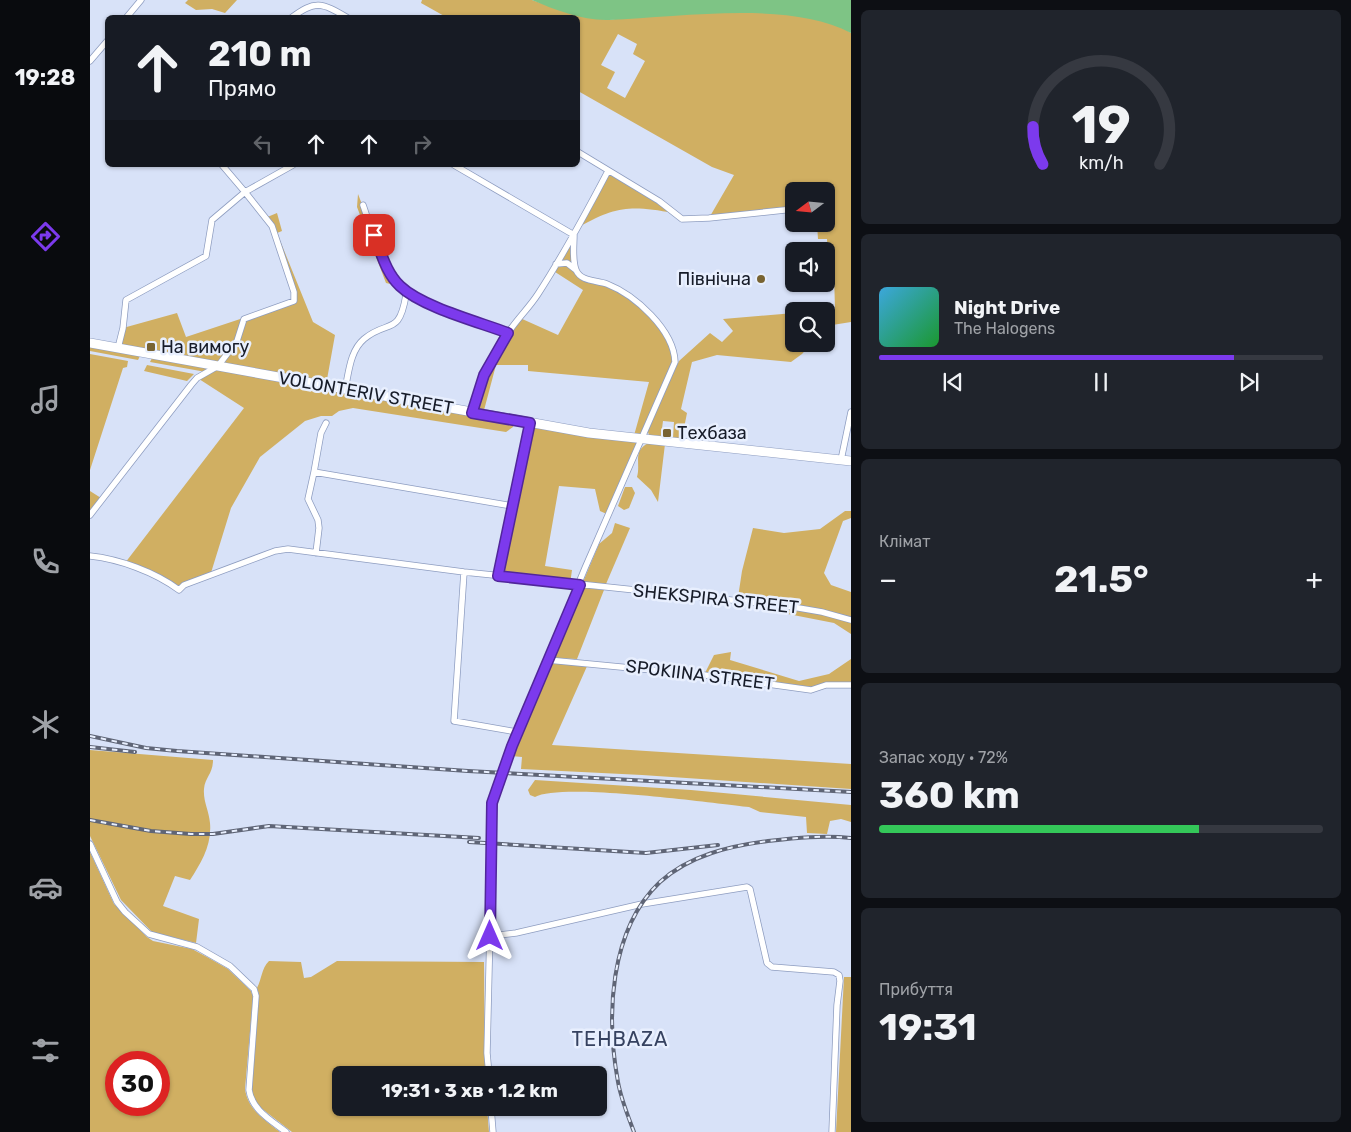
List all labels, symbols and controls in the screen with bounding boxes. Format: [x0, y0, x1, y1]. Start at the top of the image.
text: 210 m [208, 33, 311, 75]
icon: ahead [125, 35, 190, 100]
text: 19:28 [15, 64, 75, 91]
text: Прямо [208, 75, 276, 102]
text: 19 [1071, 94, 1131, 156]
icon: left [249, 130, 277, 158]
icon: ahead [302, 130, 330, 158]
icon: ahead [355, 130, 383, 158]
icon: right [408, 130, 436, 158]
text: km/h [1079, 152, 1123, 173]
north arrow [785, 182, 835, 232]
map controls [785, 182, 835, 352]
pin [353, 214, 395, 256]
icon: directions [28, 219, 63, 254]
icon: arrive [360, 221, 388, 249]
button: sound [785, 242, 835, 292]
place label: Північна [678, 268, 751, 290]
marker: Північна [755, 273, 767, 285]
text: Night Drive [954, 296, 1060, 319]
button: search [785, 302, 835, 352]
text: The Halogens [954, 319, 1055, 338]
place label: На вимогу [161, 336, 250, 358]
marker: На вимогу [145, 341, 157, 353]
street label: VOLONTERIV STREET [277, 367, 455, 419]
icon: previous [939, 368, 967, 396]
icon: pause [1087, 368, 1115, 396]
icon: next [1235, 368, 1263, 396]
icon: music [28, 382, 63, 417]
place label: Техбаза [677, 422, 747, 444]
marker: Техбаза [661, 427, 673, 439]
text: Клімат [879, 532, 930, 551]
icon: phone [28, 544, 63, 579]
text: 21.5° [1054, 556, 1149, 602]
text: − [879, 563, 897, 596]
text: + [1306, 563, 1323, 596]
street label: SHEKSPIRA STREET [632, 579, 800, 619]
street label: SPOKIINA STREET [624, 655, 776, 695]
icon: climate [28, 707, 63, 742]
text: Запас ходу · 72% [879, 748, 1008, 767]
text: 360 km [879, 772, 1020, 818]
icon: car [28, 870, 63, 905]
position arrow [463, 909, 515, 961]
text: Прибуття [879, 980, 953, 999]
text: 19:31 [879, 1004, 977, 1050]
district label: TEHBAZA [572, 1027, 668, 1051]
icon: filters [28, 1033, 63, 1068]
speed limit sign: 30 [105, 1051, 170, 1116]
text: 19:31 · 3 хв · 1.2 km [381, 1079, 558, 1102]

